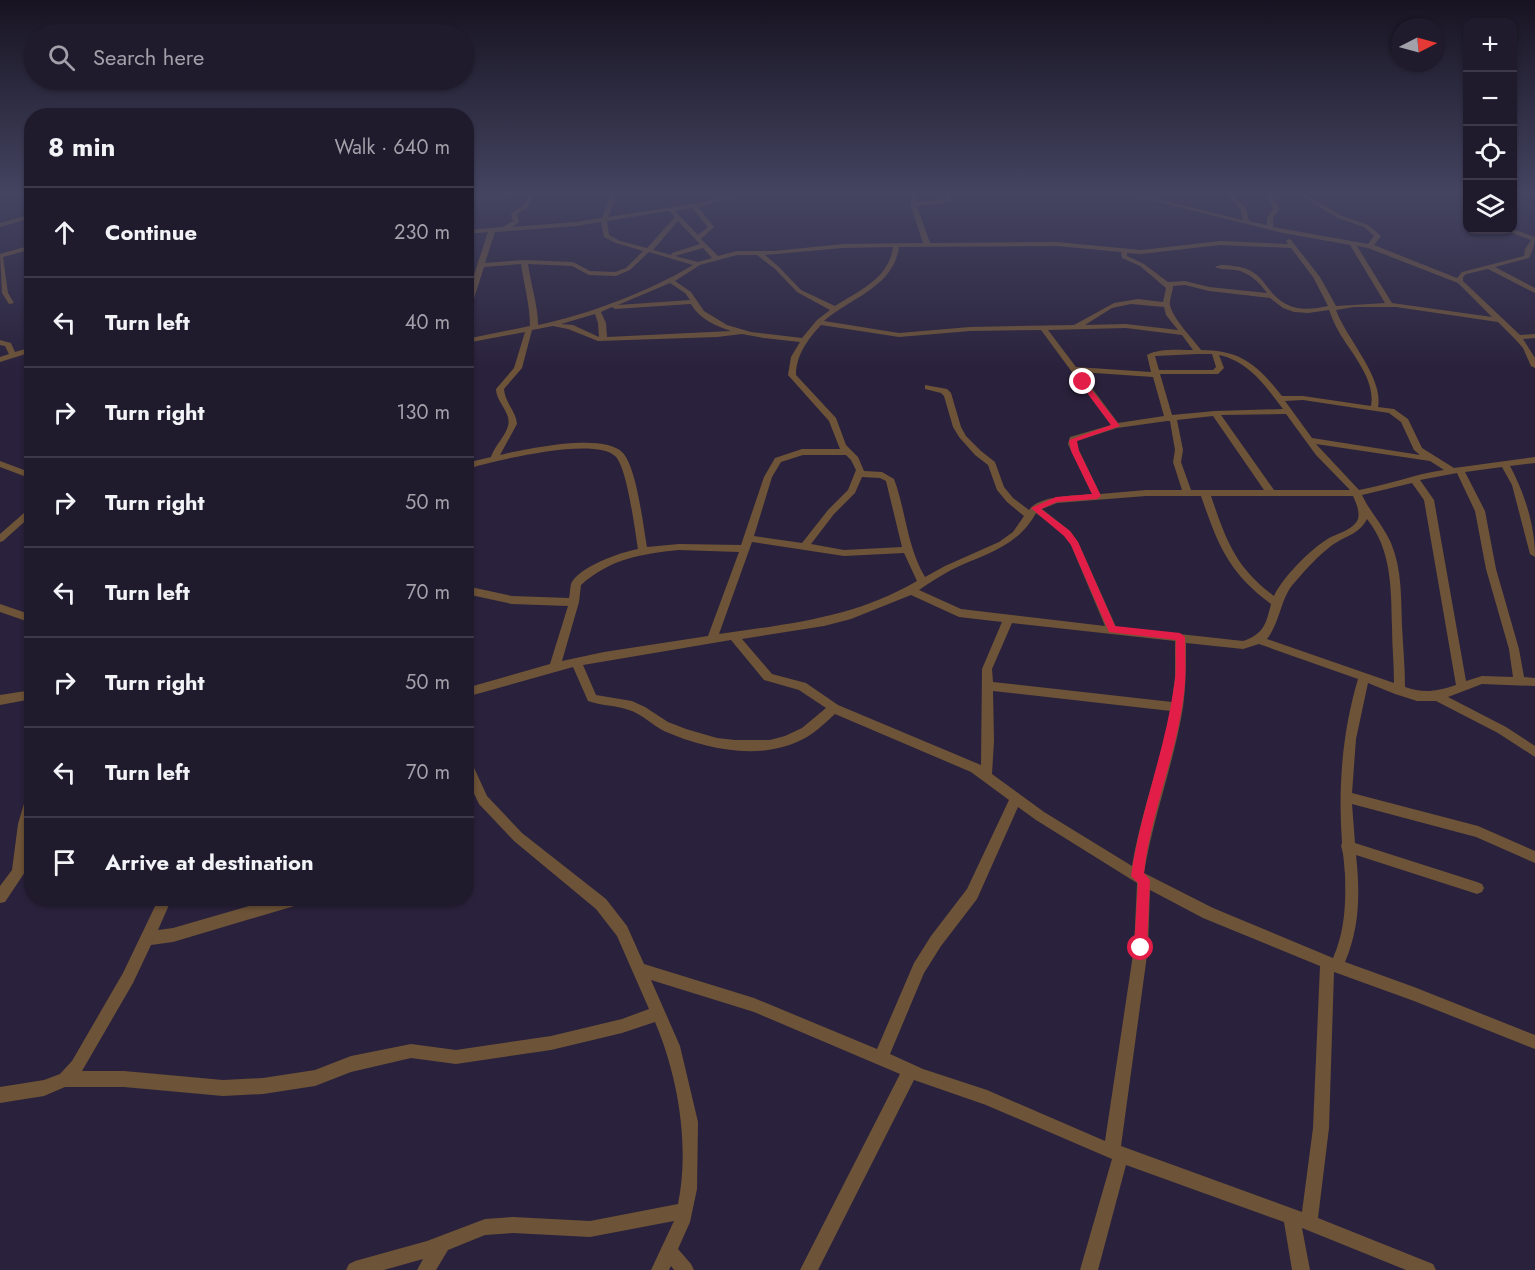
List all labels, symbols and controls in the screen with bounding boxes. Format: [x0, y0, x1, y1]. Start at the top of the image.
north arrow [1391, 18, 1445, 72]
map controls [1463, 18, 1517, 234]
button: + [1463, 18, 1517, 72]
search box [24, 24, 474, 90]
icon: search [45, 41, 78, 74]
text: Search here [93, 41, 204, 73]
button: − [1463, 72, 1517, 126]
button: locate [1463, 126, 1517, 180]
text: 8 min [48, 128, 116, 166]
text: Walk · 640 m [334, 133, 450, 162]
button: layers [1463, 180, 1517, 234]
icon: ahead [48, 216, 81, 249]
text: Continue [105, 216, 197, 248]
text: 230 m [394, 218, 450, 247]
icon: left [48, 306, 81, 339]
text: Turn left [105, 306, 190, 338]
text: 40 m [405, 308, 450, 337]
route end [1069, 368, 1095, 394]
icon: right [48, 396, 81, 429]
text: Turn right [105, 396, 205, 428]
text: 130 m [396, 398, 450, 427]
icon: right [48, 486, 81, 519]
text: Turn right [105, 486, 205, 518]
text: 50 m [405, 488, 450, 517]
icon: left [48, 576, 81, 609]
text: Turn left [105, 576, 190, 608]
text: 70 m [406, 578, 450, 607]
icon: right [48, 666, 81, 699]
text: Turn right [105, 666, 205, 698]
text: 50 m [405, 668, 450, 697]
icon: left [48, 756, 81, 789]
text: Turn left [105, 756, 190, 788]
text: 70 m [406, 758, 450, 787]
icon: arrive [48, 846, 81, 879]
text: Arrive at destination [105, 846, 314, 878]
route start [1127, 934, 1153, 960]

